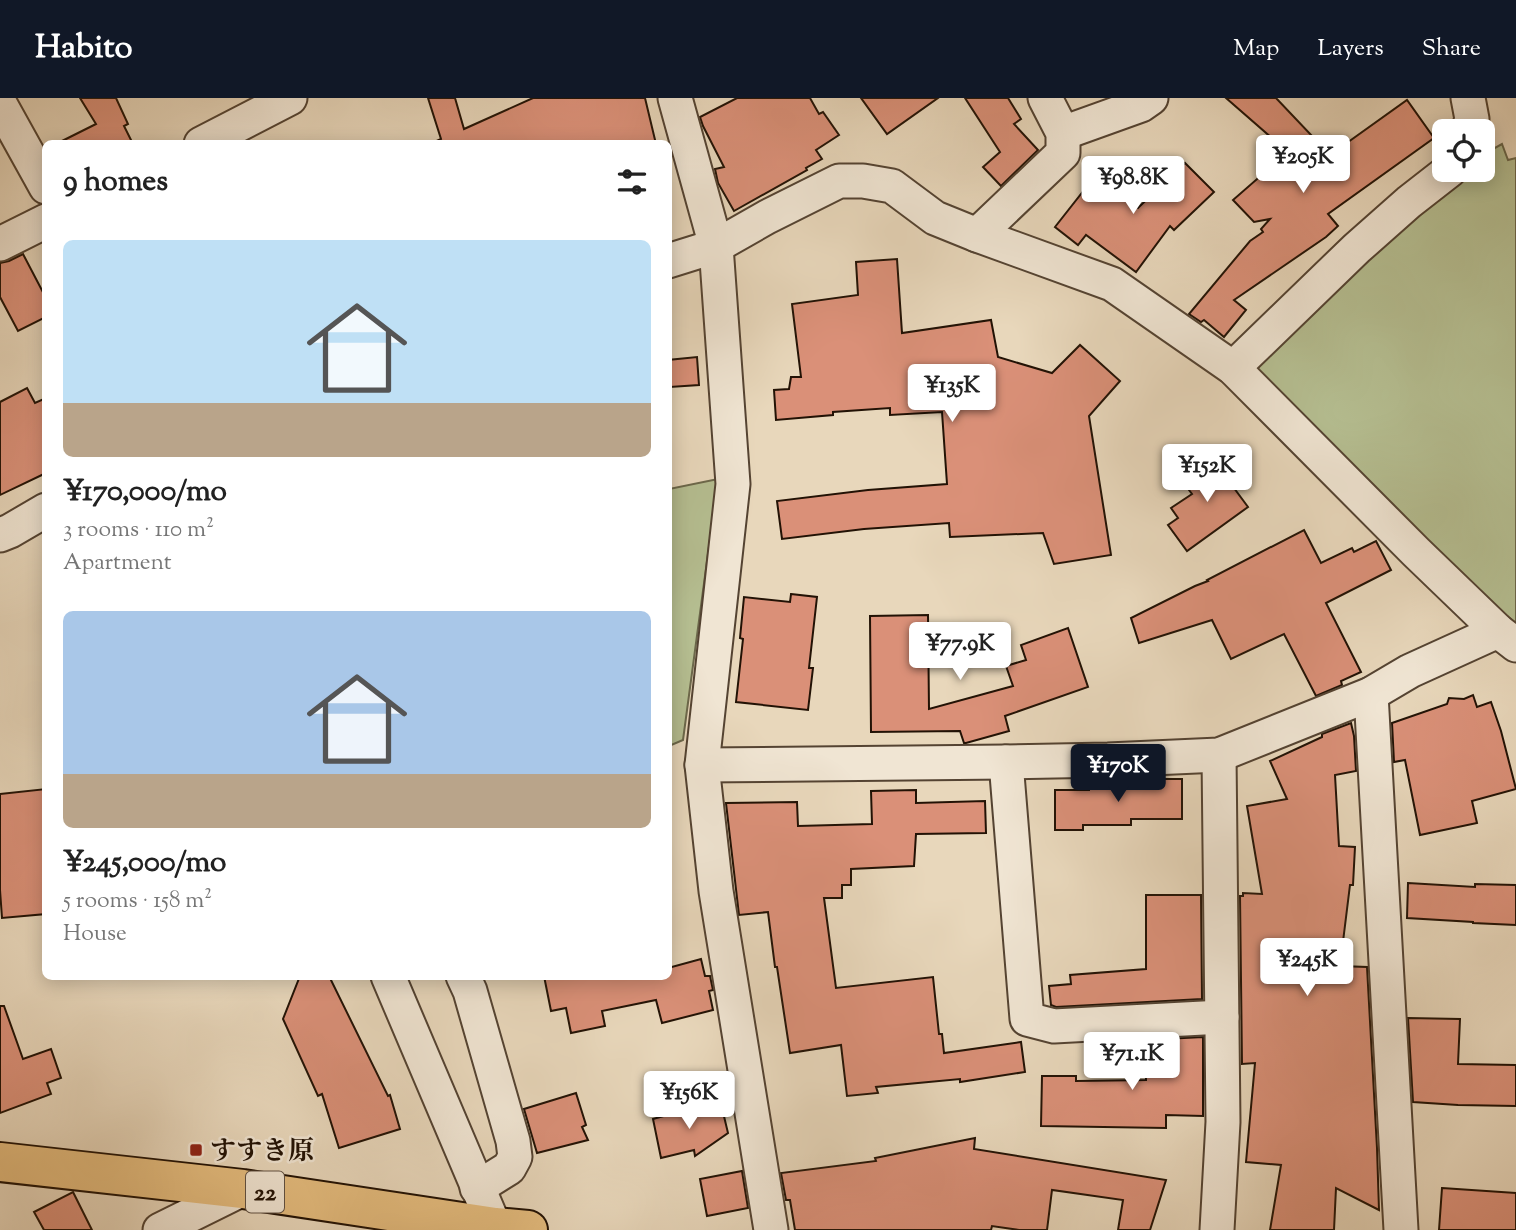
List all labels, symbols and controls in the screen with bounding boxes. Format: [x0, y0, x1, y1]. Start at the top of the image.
text: Habito [35, 25, 133, 73]
text: Map [1233, 32, 1279, 66]
text: Layers [1317, 32, 1384, 66]
text: Share [1422, 32, 1481, 66]
map controls [1432, 119, 1495, 182]
button: locate [1432, 119, 1495, 182]
pin: ¥205K [1254, 136, 1352, 195]
text: ¥205K [1272, 141, 1334, 174]
pin: ¥98.8K [1076, 156, 1190, 216]
text: 9 homes [63, 161, 168, 204]
text: ¥98.8K [1098, 162, 1168, 195]
icon: filters [613, 163, 651, 201]
icon: home [294, 285, 420, 411]
pin: ¥135K [903, 364, 1001, 424]
text: ¥135K [924, 370, 980, 403]
pin: ¥152K [1158, 444, 1256, 504]
text: ¥152K [1178, 450, 1236, 483]
text: ¥170,000/mo [63, 471, 227, 514]
text: 3 rooms · 110 m² [63, 514, 214, 547]
text: Apartment [63, 547, 172, 580]
pin: ¥77.9K [903, 622, 1017, 682]
text: ¥77.9K [925, 628, 995, 661]
icon: home [294, 656, 420, 782]
pin: ¥170K [1069, 744, 1167, 804]
text: ¥170K [1087, 750, 1149, 783]
text: ¥245,000/mo [63, 842, 226, 885]
text: 5 rooms · 158 m² [63, 885, 212, 918]
text: House [63, 918, 127, 951]
pin: ¥245K [1258, 939, 1356, 998]
text: ¥245K [1276, 944, 1338, 977]
pin: ¥71.1K [1075, 1032, 1189, 1092]
text: ¥71.1K [1100, 1038, 1164, 1071]
pin: ¥156K [640, 1072, 738, 1131]
text: ¥156K [660, 1077, 718, 1110]
place label: すすき原 [210, 1134, 314, 1171]
marker: すすき原 [188, 1142, 204, 1158]
road number: 22 [246, 1172, 284, 1212]

